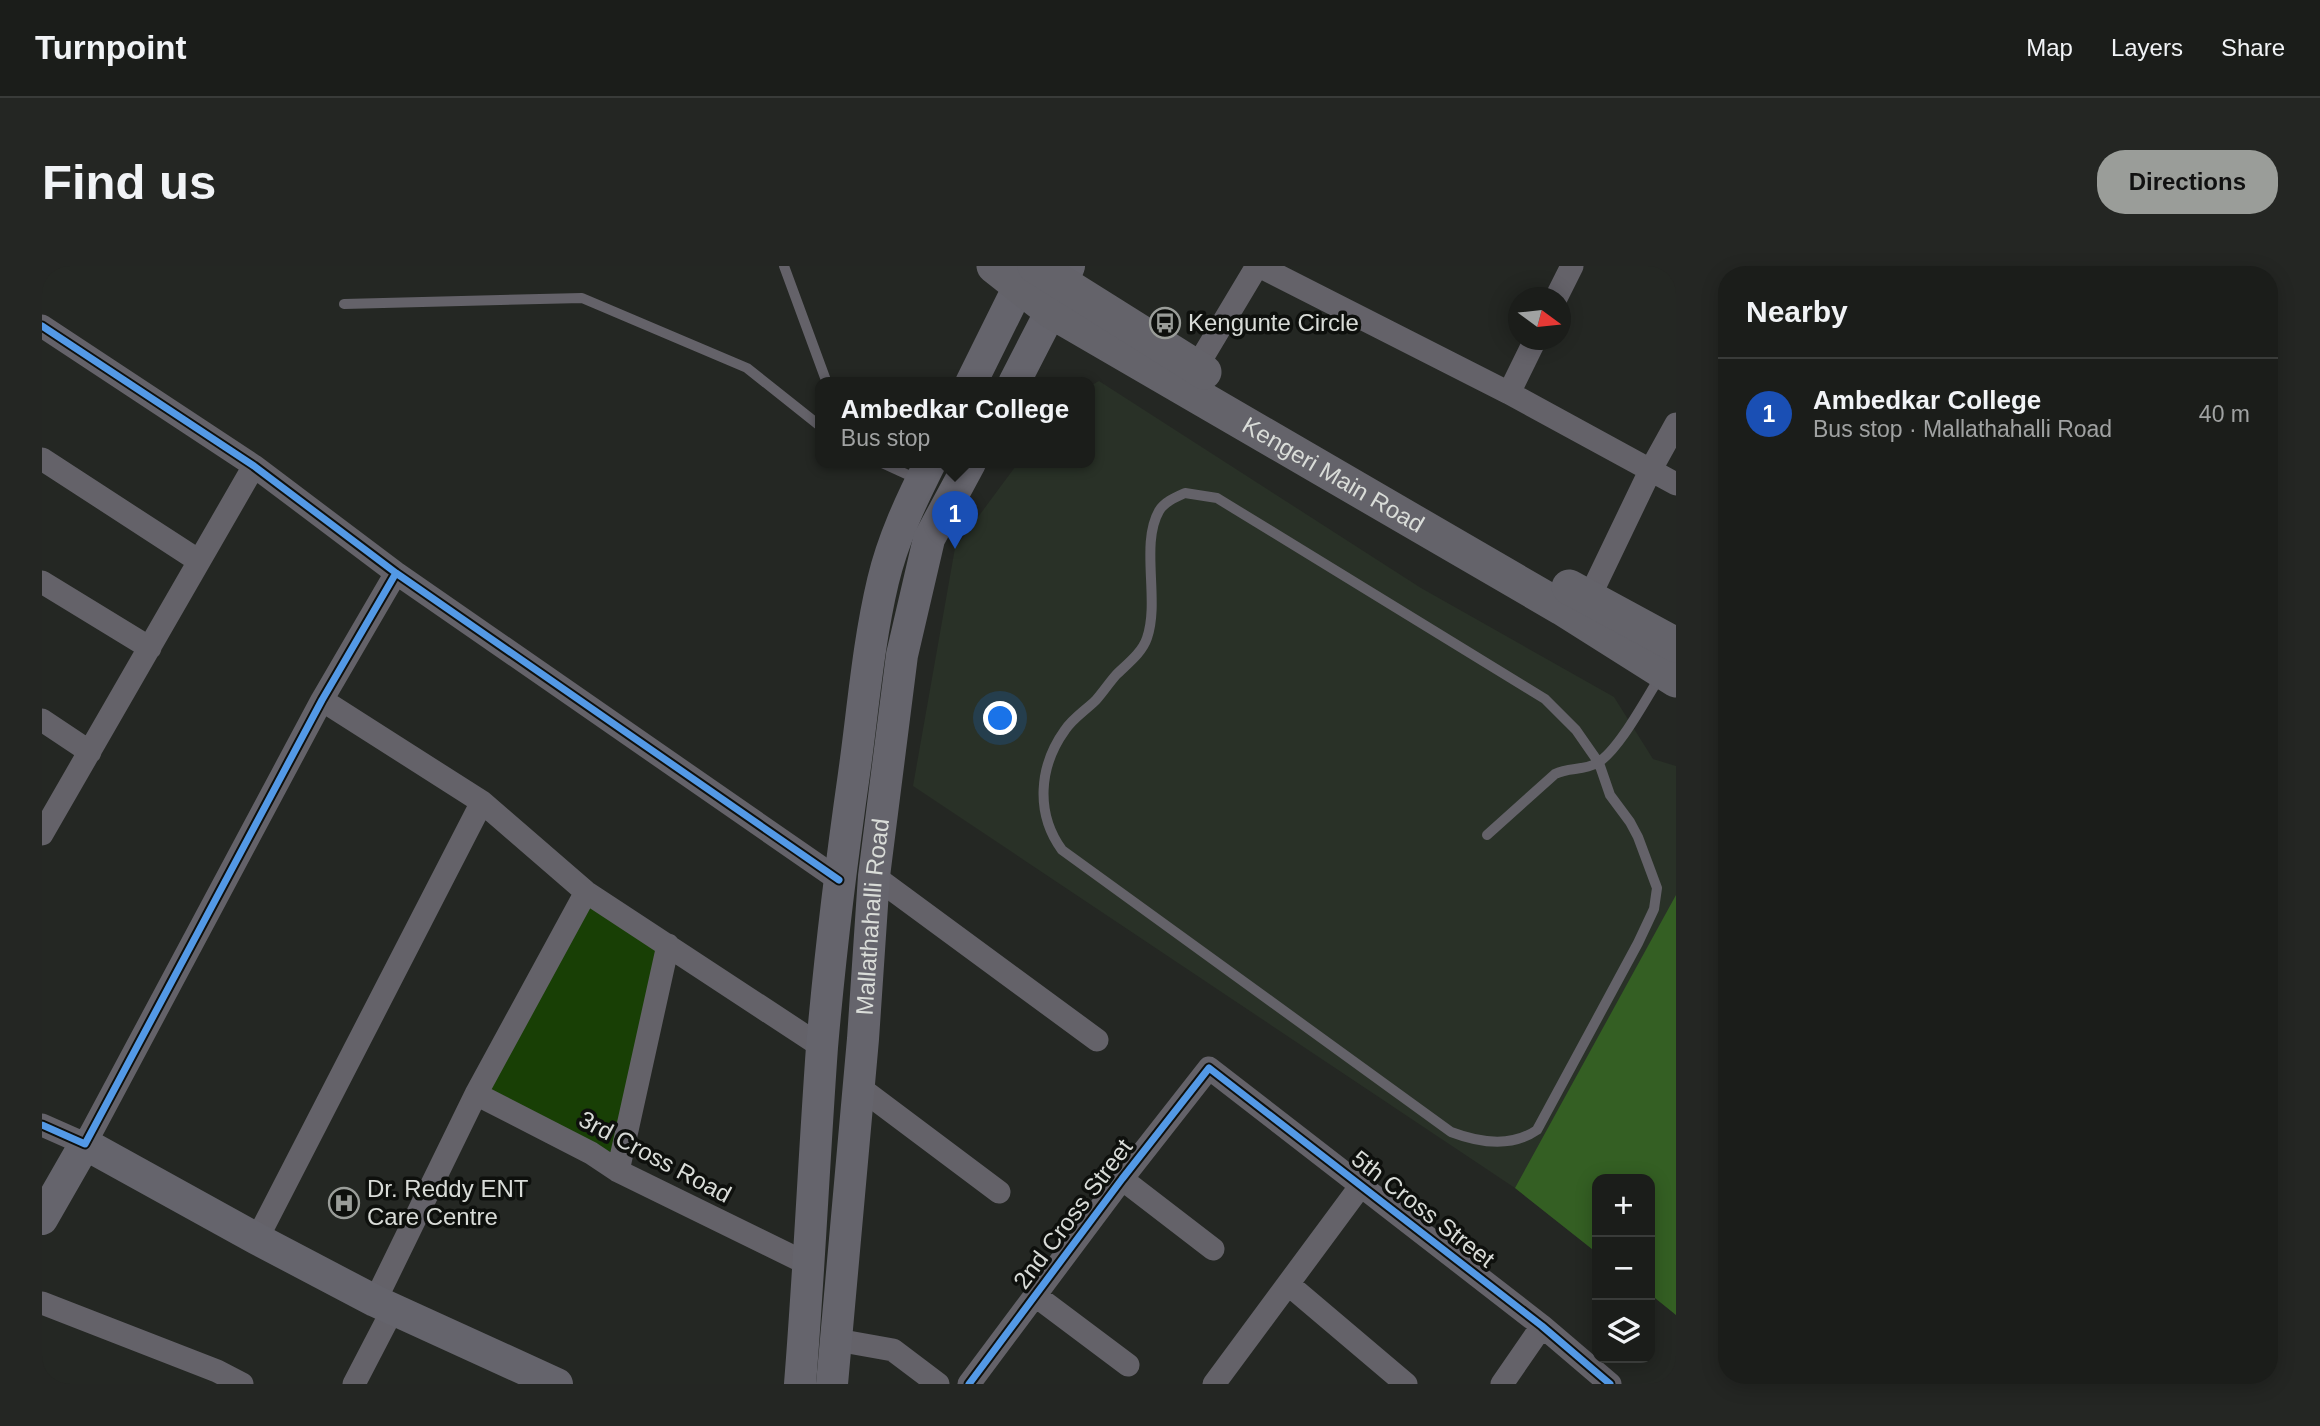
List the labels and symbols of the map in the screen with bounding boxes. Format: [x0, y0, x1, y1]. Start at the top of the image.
north arrow [1508, 287, 1571, 350]
bus stop icon: Kengunte Circle [1148, 306, 1182, 340]
place label: Kengunte Circle [1188, 309, 1359, 336]
street label: Kengeri Main Road [1238, 411, 1429, 538]
pin: 1 [932, 491, 978, 549]
your location [983, 701, 1017, 735]
street label: Mallathahalli Road [851, 817, 894, 1016]
street label: 3rd Cross Road [575, 1105, 736, 1208]
street label: 2nd Cross Street [1008, 1133, 1138, 1294]
street label: 5th Cross Street [1347, 1145, 1500, 1273]
place label: Dr. Reddy ENT Care Centre [367, 1175, 529, 1230]
hospital icon: Dr. Reddy ENT Care Centre [327, 1186, 361, 1220]

